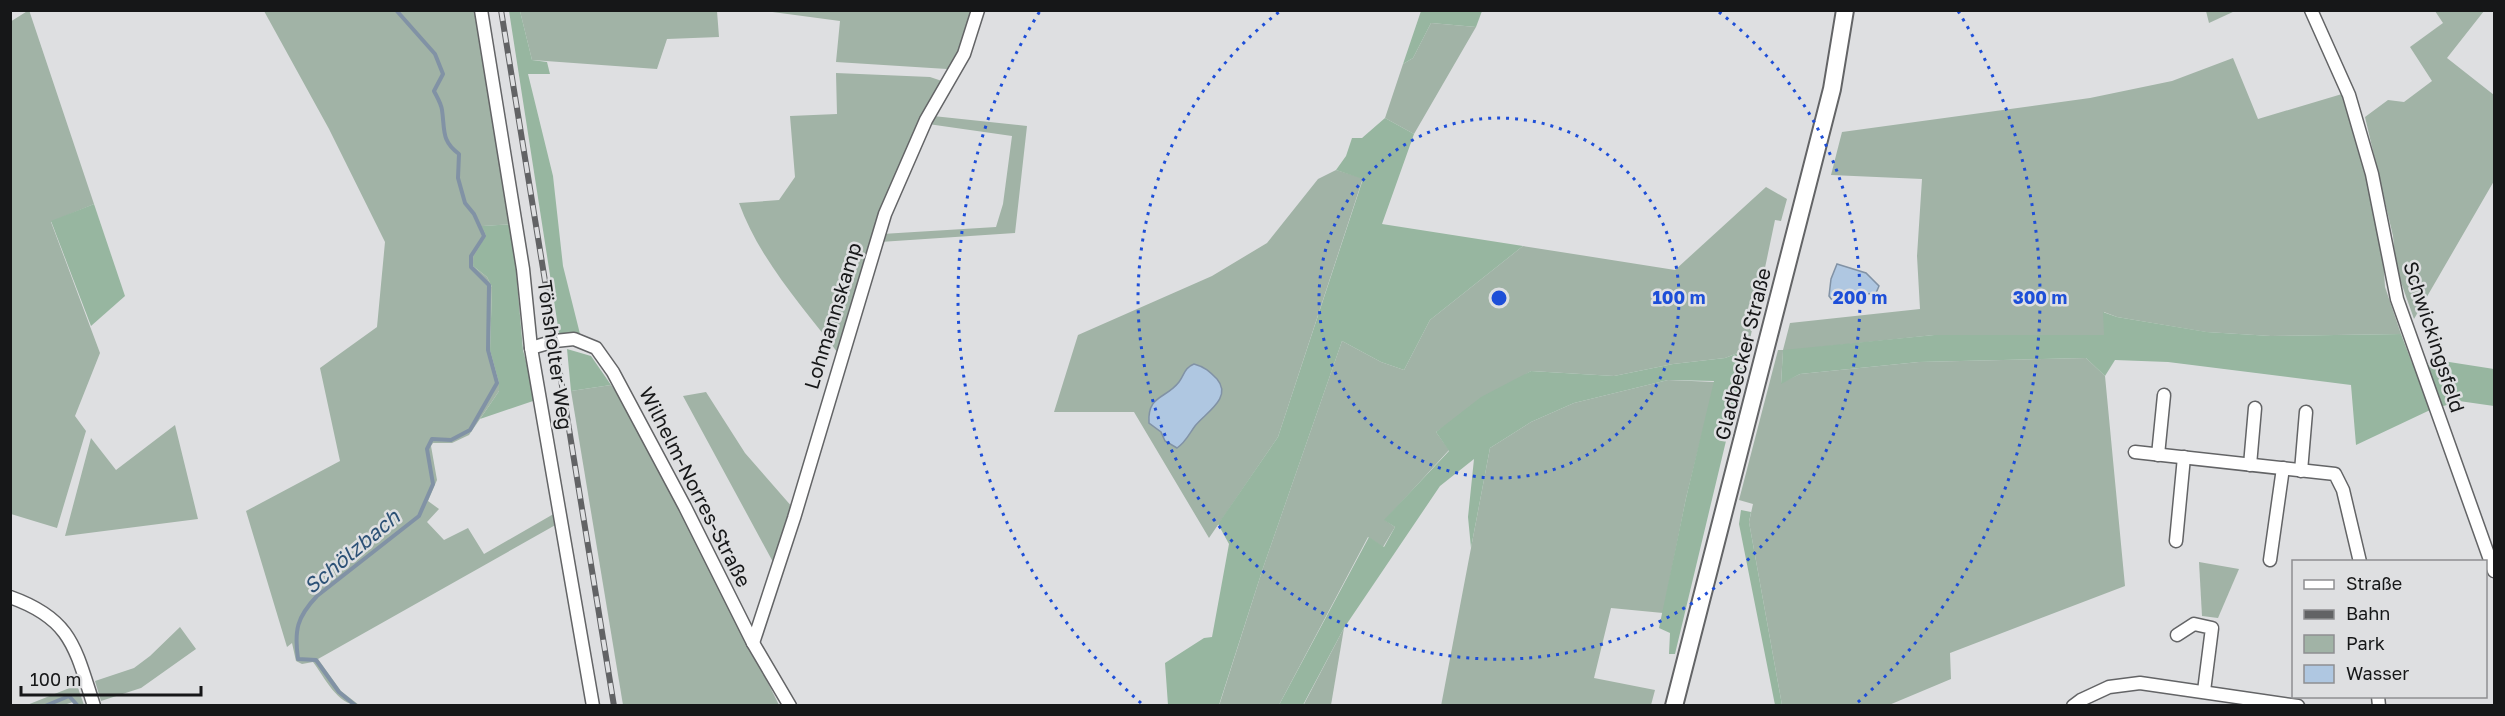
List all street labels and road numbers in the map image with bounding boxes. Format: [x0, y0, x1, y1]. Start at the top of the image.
street label: Lohmannskamp [798, 239, 866, 392]
street label: Schwickingsfeld [2399, 258, 2471, 415]
street label: Gladbecker Straße [1709, 265, 1775, 442]
street label: Tönsholter Weg [534, 278, 578, 431]
street label: Wilhelm-Norres-Straße [635, 382, 757, 591]

